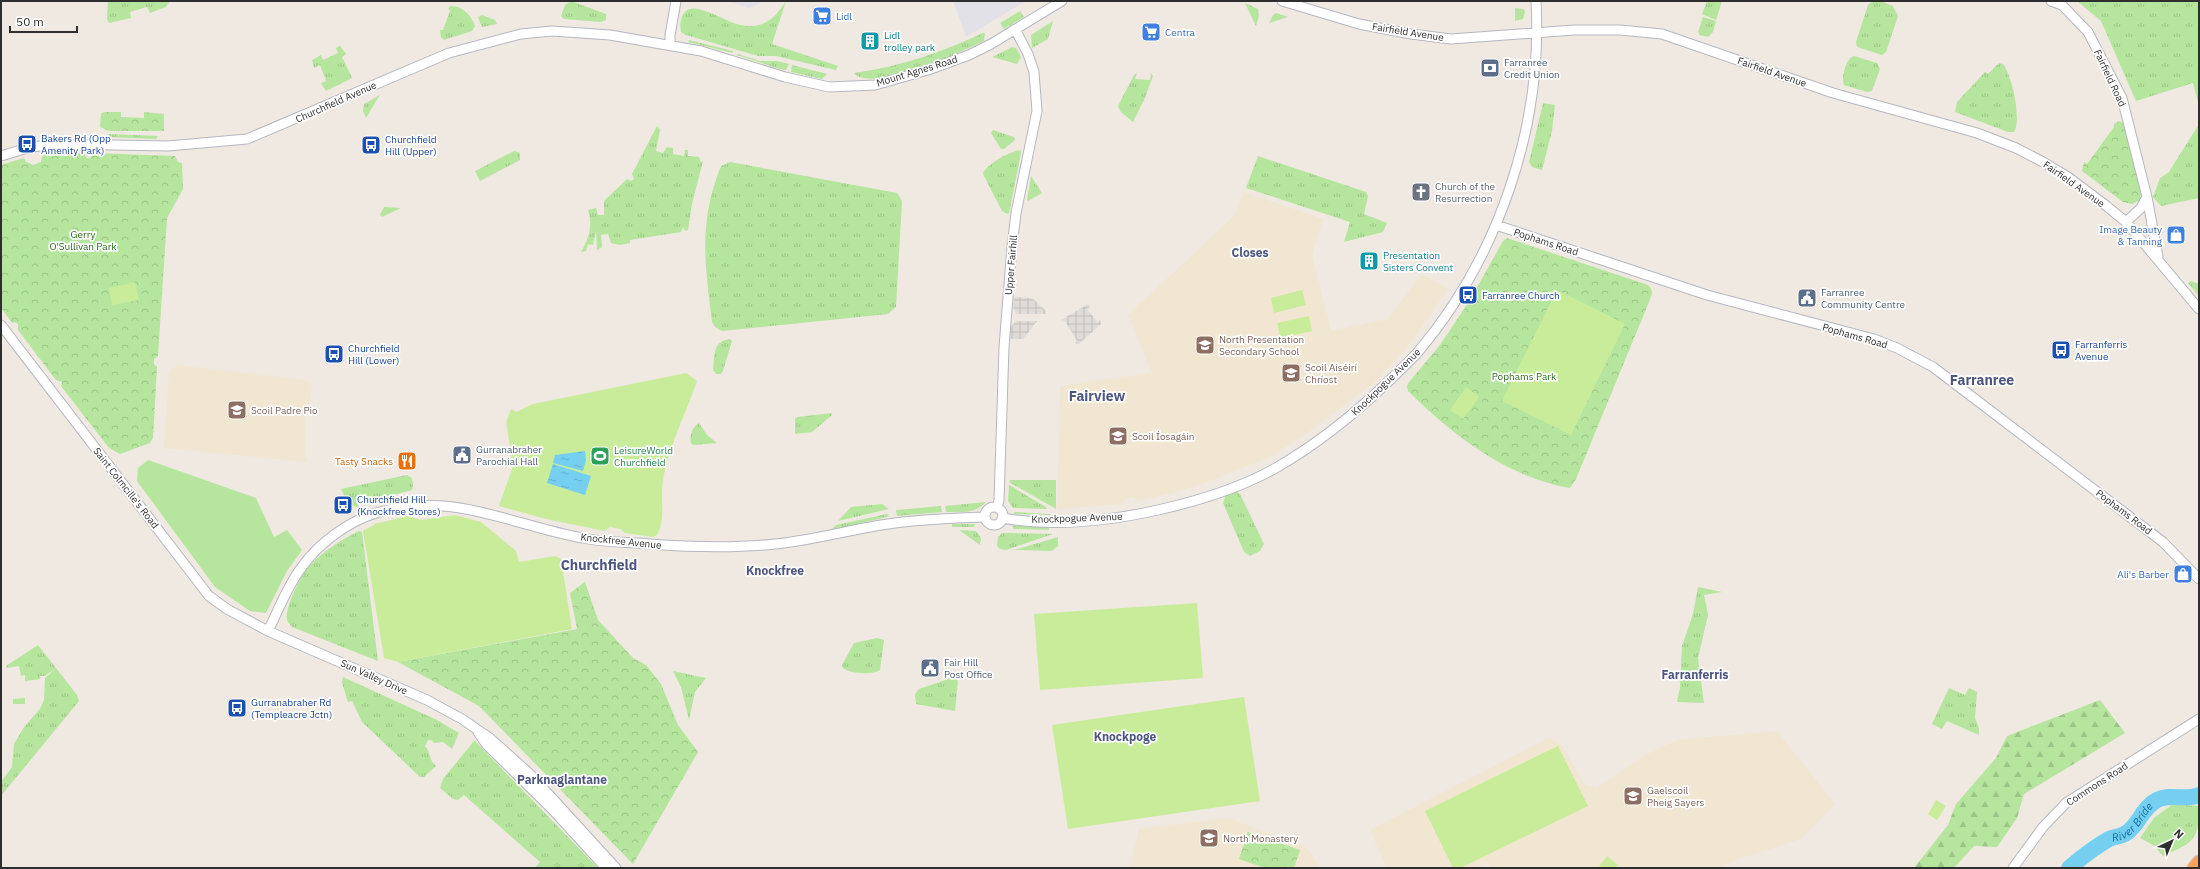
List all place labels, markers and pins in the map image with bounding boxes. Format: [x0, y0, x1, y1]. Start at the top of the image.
supermarket icon: Lidl [811, 5, 833, 27]
place label: Lidl [836, 10, 852, 23]
supermarket icon: Centra [1140, 21, 1162, 43]
place label: Centra [1165, 26, 1196, 39]
place label: Lidl trolley park [884, 29, 936, 54]
building icon: Lidl trolley park [859, 30, 881, 52]
place label: Farranree Credit Union [1504, 56, 1560, 81]
bank icon: Farranree Credit Union [1479, 57, 1501, 79]
place label: Bakers Rd (Opp Amenity Park) [41, 132, 111, 157]
bus stop icon: Bakers Rd (Opp Amenity Park) [16, 133, 38, 155]
place label: Churchfield Hill (Upper) [385, 133, 437, 158]
bus stop icon: Churchfield Hill (Upper) [360, 134, 382, 156]
place label: Church of the Resurrection [1435, 180, 1496, 205]
church icon: Church of the Resurrection [1410, 181, 1432, 203]
place label: Image Beauty & Tanning [2099, 223, 2163, 248]
shop icon: Image Beauty & Tanning [2165, 224, 2187, 246]
place label: Presentation Sisters Convent [1383, 249, 1453, 274]
building icon: Presentation Sisters Convent [1358, 250, 1380, 272]
bus stop icon: Farranree Church [1457, 284, 1479, 306]
place label: Farranree Community Centre [1821, 286, 1905, 311]
public building icon: Farranree Community Centre [1796, 287, 1818, 309]
place label: Farranree Church [1482, 289, 1560, 302]
place label: North Presentation Secondary School [1219, 333, 1304, 358]
school or university icon: North Presentation Secondary School [1194, 334, 1216, 356]
place label: Farranferris Avenue [2075, 338, 2127, 363]
bus stop icon: Farranferris Avenue [2050, 339, 2072, 361]
place label: Churchfield Hill (Lower) [348, 342, 400, 367]
bus stop icon: Churchfield Hill (Lower) [323, 343, 345, 365]
place label: Scoil Aiséirí Chríost [1305, 361, 1357, 386]
school or university icon: Scoil Aiséirí Chríost [1280, 362, 1302, 384]
school or university icon: Scoil Padre Pio [226, 399, 248, 421]
place label: Scoil Padre Pio [251, 404, 318, 417]
school or university icon: Scoil Íosagáin [1107, 425, 1129, 447]
place label: Scoil Íosagáin [1132, 430, 1195, 443]
place label: Gurranabraher Parochial Hall [476, 443, 542, 468]
public building icon: Gurranabraher Parochial Hall [451, 444, 473, 466]
place label: LeisureWorld Churchfield [614, 444, 673, 469]
sports icon: LeisureWorld Churchfield [589, 445, 611, 467]
restaurant icon: Tasty Snacks [396, 450, 418, 472]
place label: Tasty Snacks [335, 455, 393, 468]
place label: Churchfield Hill (Knockfree Stores) [357, 493, 441, 518]
bus stop icon: Churchfield Hill (Knockfree Stores) [332, 494, 354, 516]
shop icon: Ali's Barber [2172, 563, 2194, 585]
place label: Ali's Barber [2117, 568, 2169, 581]
place label: Fair Hill Post Office [944, 656, 993, 681]
public building icon: Fair Hill Post Office [919, 657, 941, 679]
place label: Gurranabraher Rd (Templeacre Jctn) [251, 696, 332, 721]
bus stop icon: Gurranabraher Rd (Templeacre Jctn) [226, 697, 248, 719]
place label: Gaelscoil Pheig Sayers [1647, 784, 1705, 809]
school or university icon: Gaelscoil Pheig Sayers [1622, 785, 1644, 807]
school or university icon: North Monastery [1198, 827, 1220, 849]
place label: North Monastery [1223, 832, 1298, 845]

